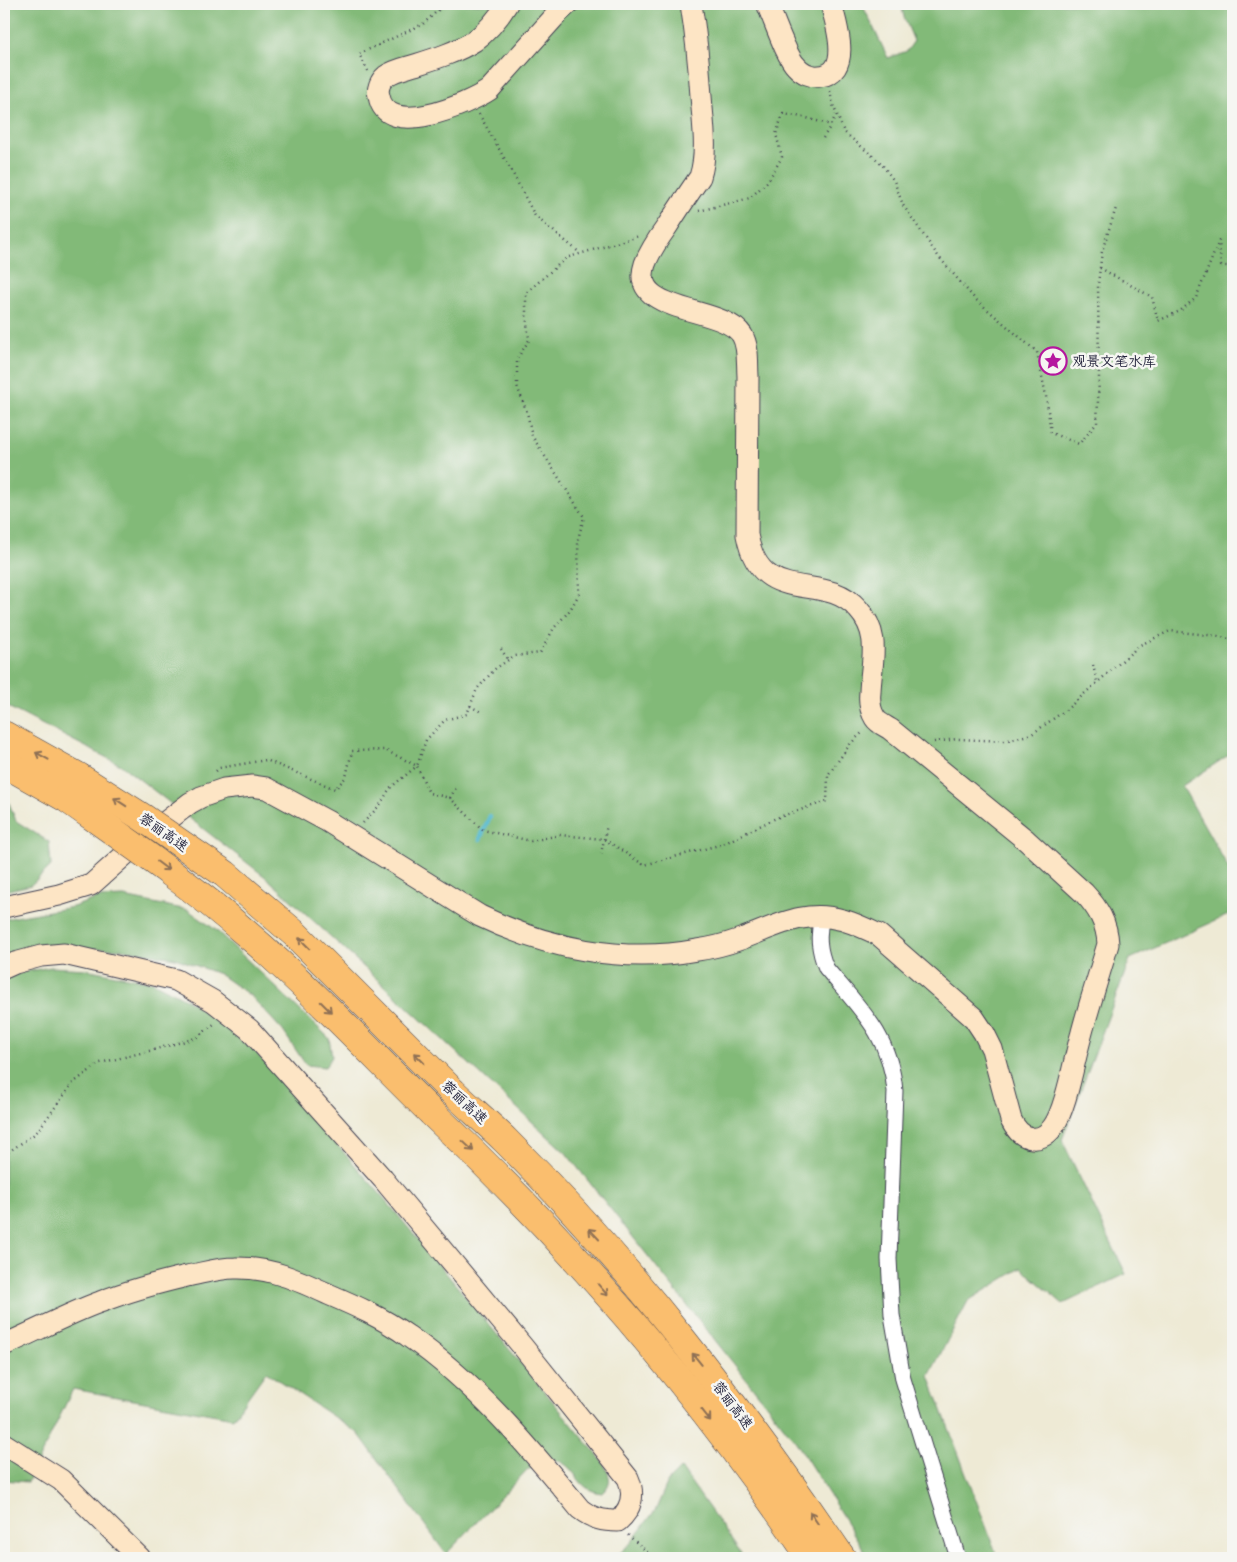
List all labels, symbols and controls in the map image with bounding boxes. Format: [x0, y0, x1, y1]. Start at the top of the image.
place icon: 观景文笔水库 [1038, 346, 1068, 376]
place label: 观景文笔水库 [1072, 352, 1156, 370]
one-way arrow [35, 750, 49, 760]
one-way arrow [113, 797, 127, 807]
street label: 蓉丽高速 [136, 809, 192, 855]
one-way arrow [156, 861, 169, 872]
one-way arrow [298, 937, 310, 949]
one-way arrow [320, 1000, 332, 1013]
one-way arrow [413, 1052, 425, 1064]
street label: 蓉丽高速 [438, 1076, 492, 1128]
one-way arrow [461, 1140, 474, 1152]
one-way arrow [588, 1227, 600, 1240]
one-way arrow [597, 1283, 609, 1296]
one-way arrow [692, 1353, 703, 1366]
street label: 蓉丽高速 [709, 1377, 757, 1433]
one-way arrow [701, 1408, 711, 1422]
one-way arrow [809, 1511, 820, 1525]

